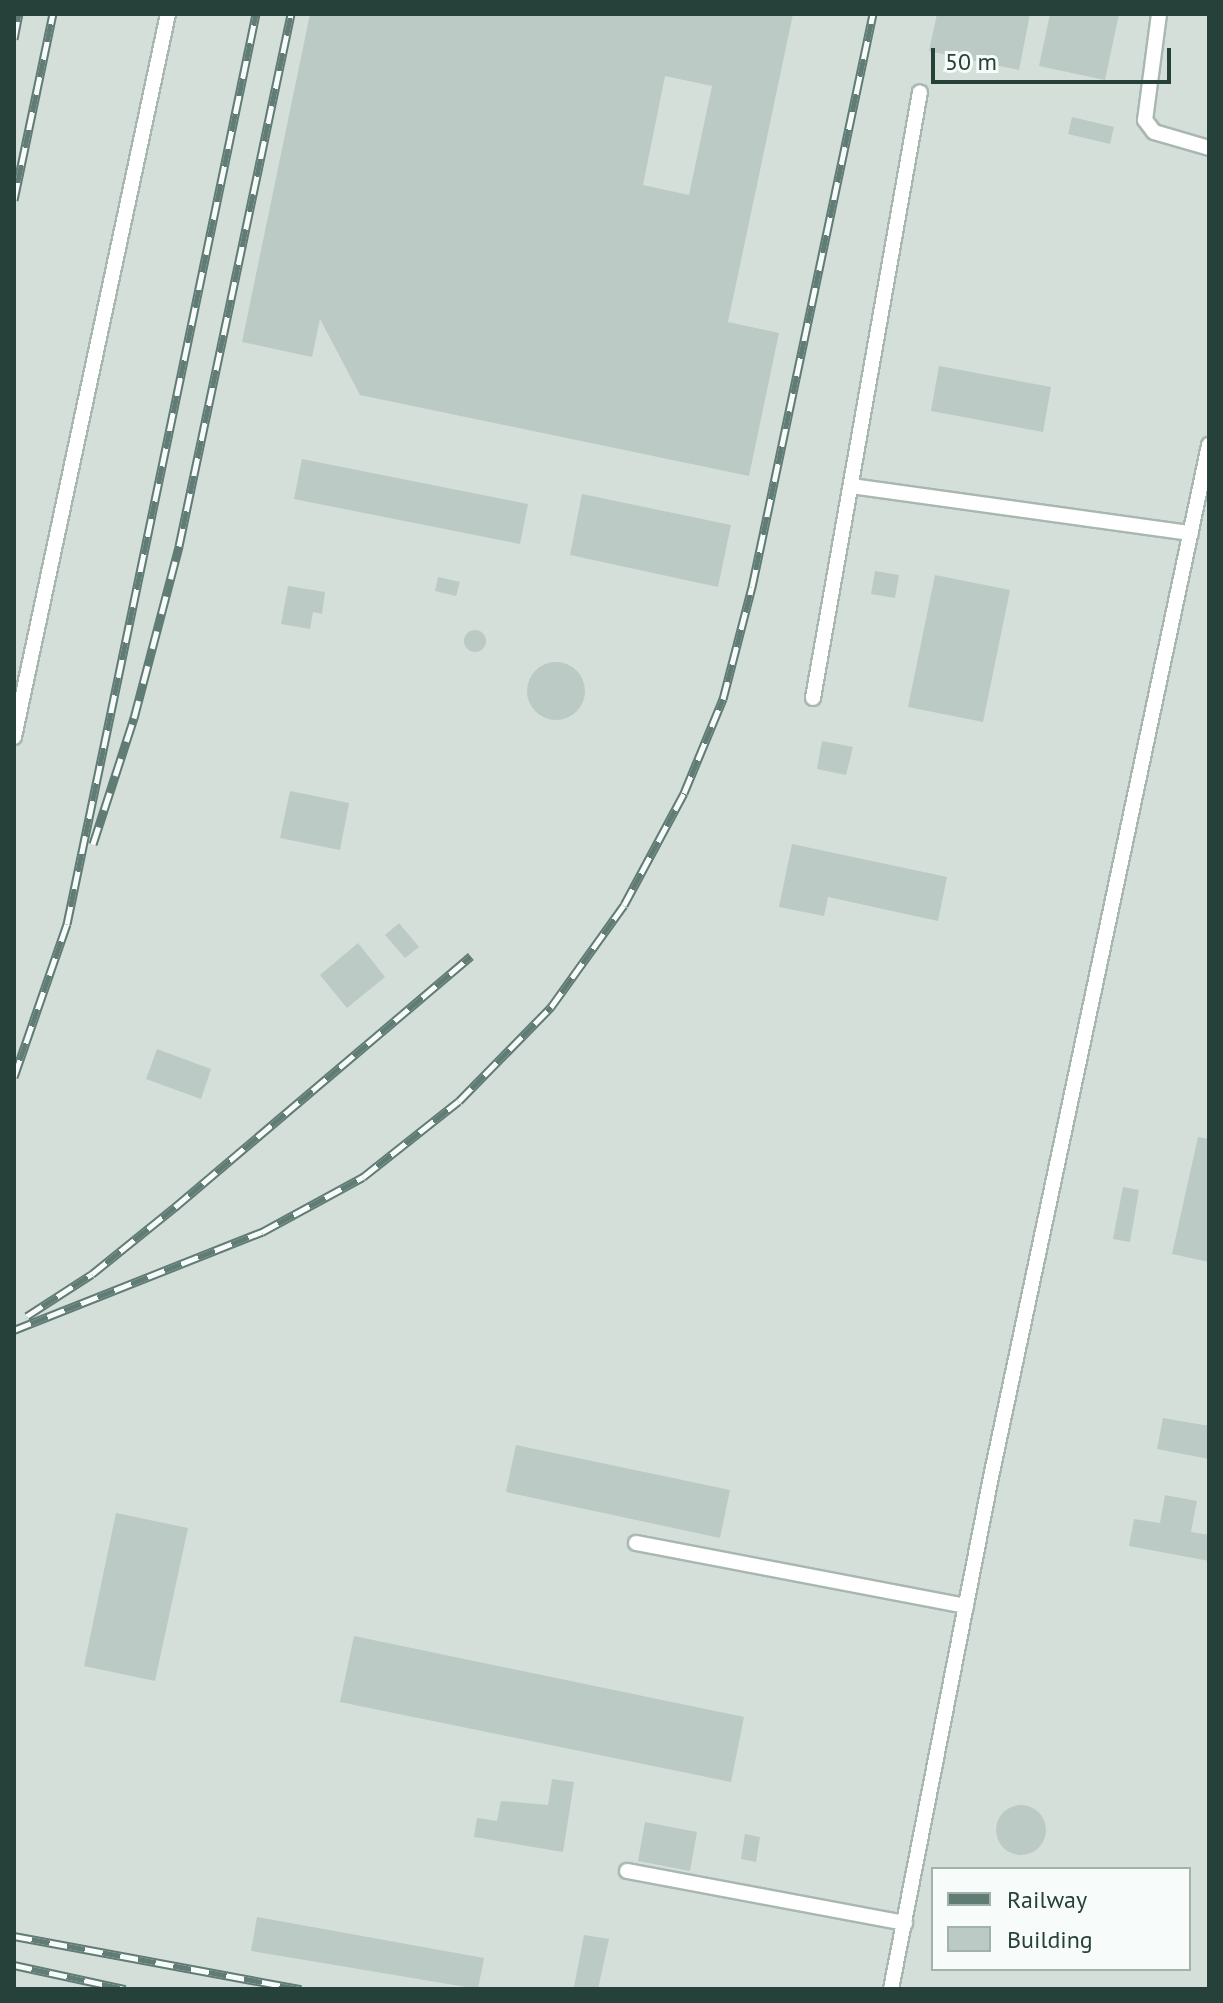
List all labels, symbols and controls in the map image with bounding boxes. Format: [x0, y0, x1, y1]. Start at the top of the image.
scale bar [935, 32, 1175, 82]
text: 50 m [945, 46, 997, 77]
legend [931, 1867, 1191, 1971]
text: Railway [1007, 1884, 1087, 1915]
text: Building [1007, 1924, 1093, 1955]

